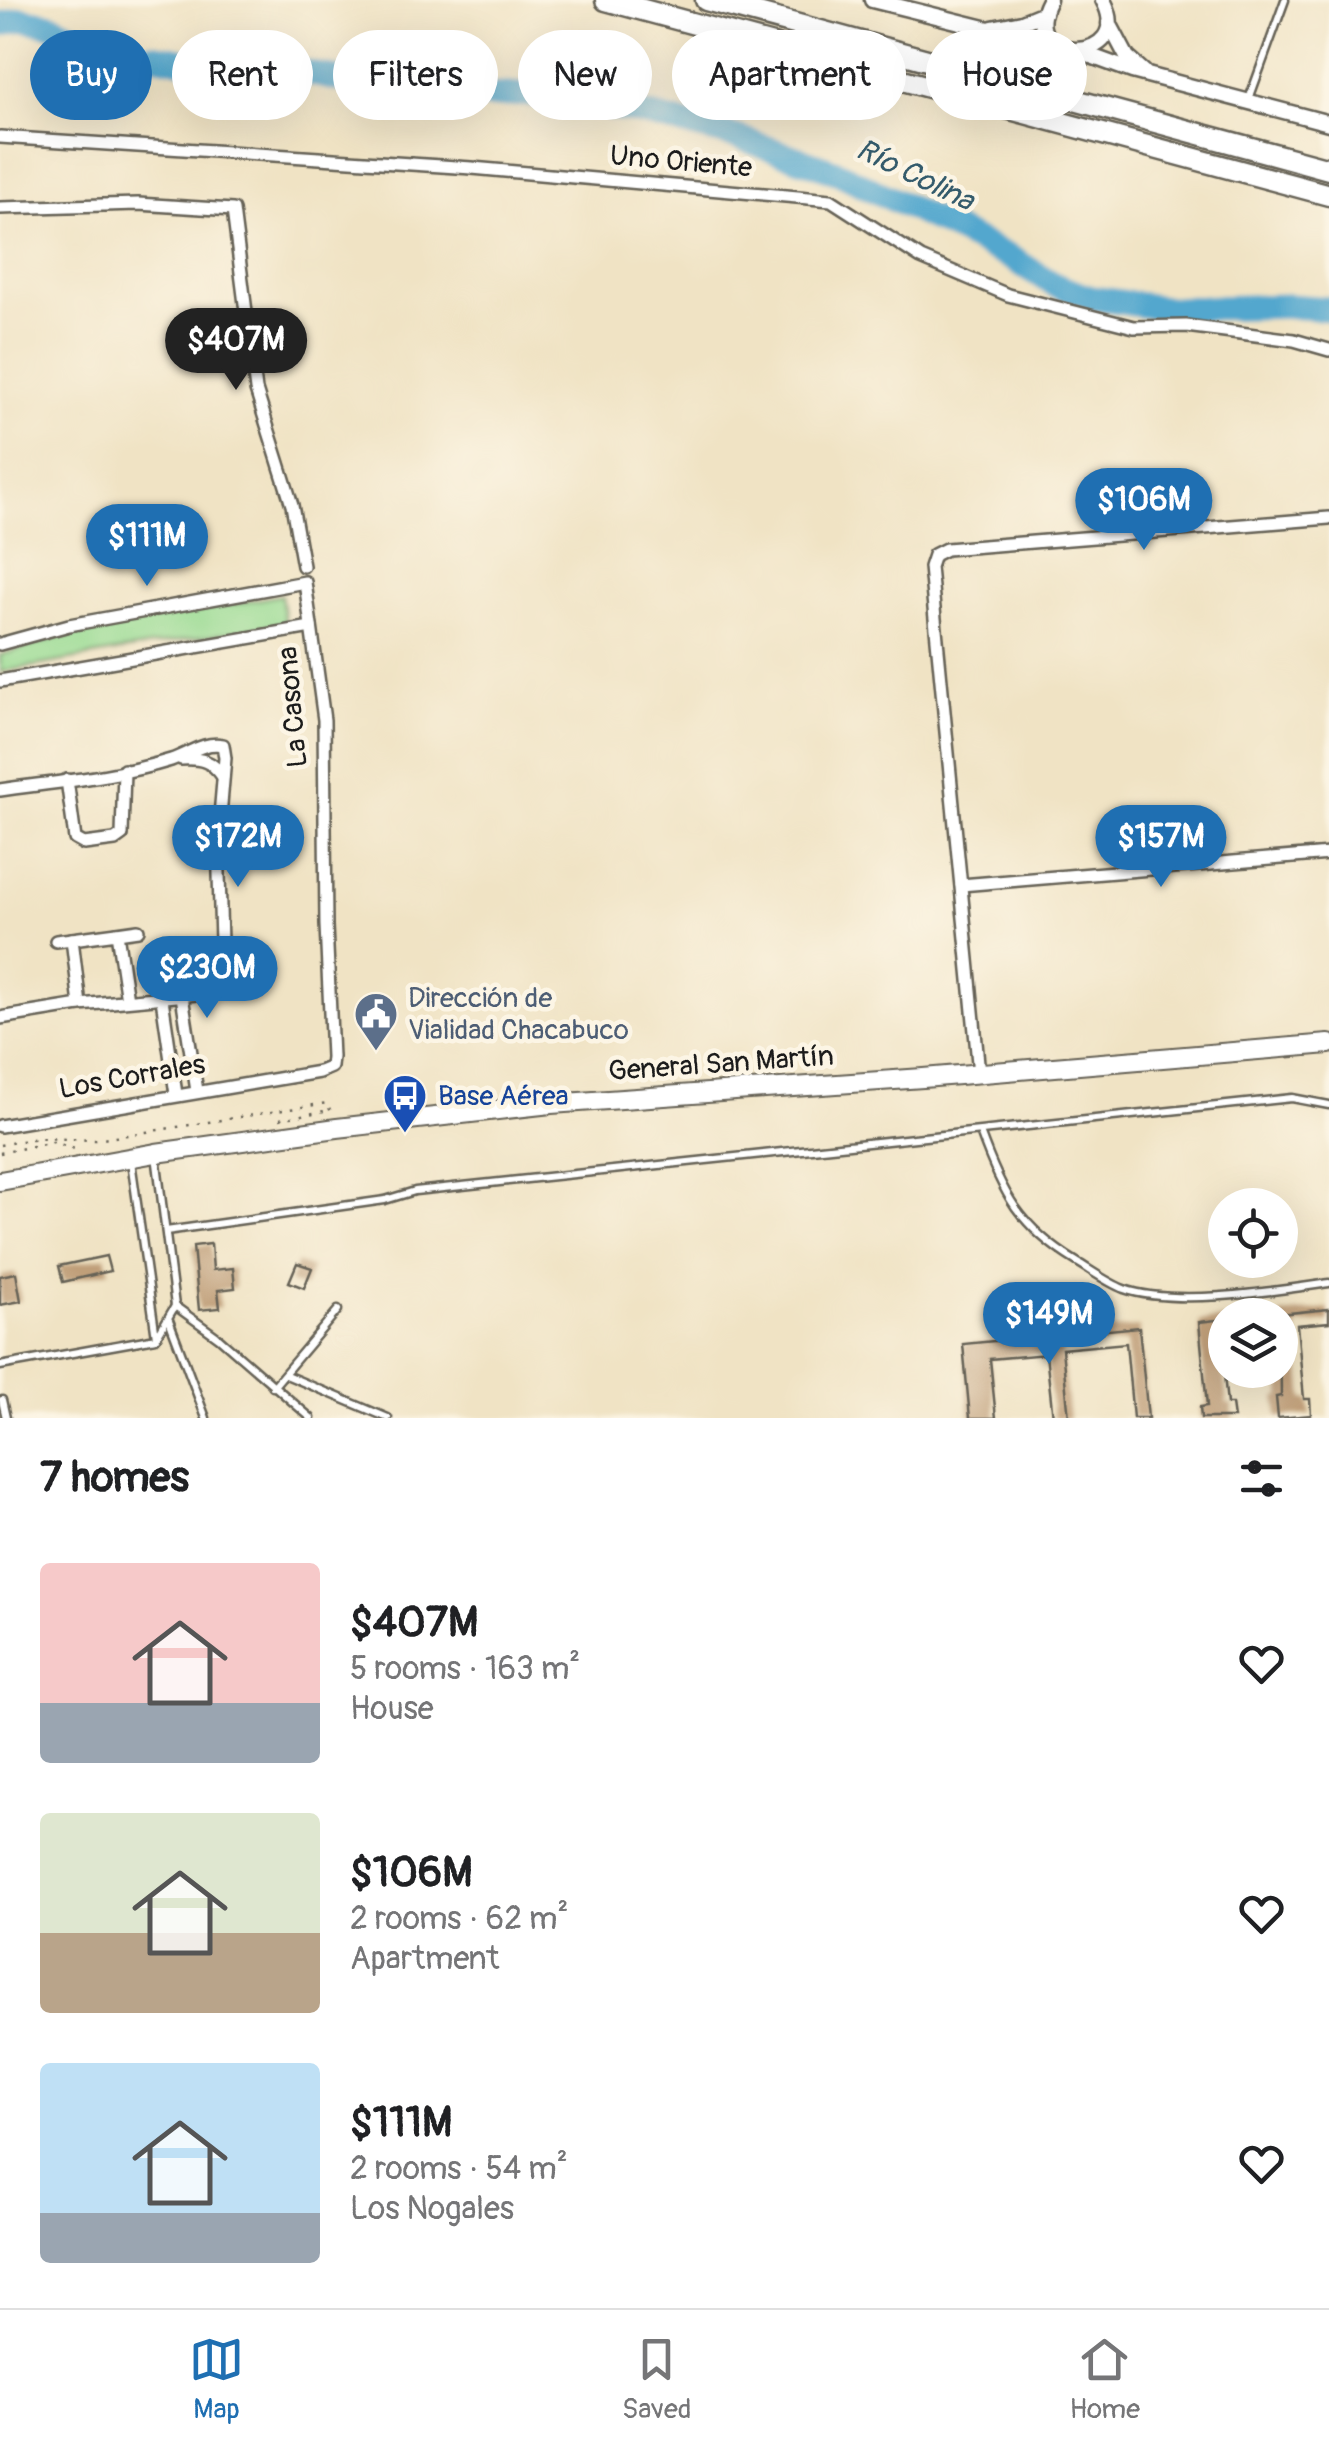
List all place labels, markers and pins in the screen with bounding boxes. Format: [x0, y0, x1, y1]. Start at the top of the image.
pin: $407M [166, 308, 306, 393]
pin: $106M [1074, 468, 1214, 553]
pin: $111M [77, 504, 217, 589]
pin: $172M [168, 805, 308, 890]
pin: $157M [1091, 805, 1231, 890]
pin: $230M [137, 936, 277, 1021]
place label: Dirección de Vialidad Chacabuco [408, 981, 629, 1048]
public building icon: Dirección de Vialidad Chacabuco [353, 991, 399, 1052]
bus stop icon: Base Aérea [382, 1073, 428, 1134]
place label: Base Aérea [438, 1079, 569, 1114]
pin: $149M [979, 1282, 1119, 1367]

